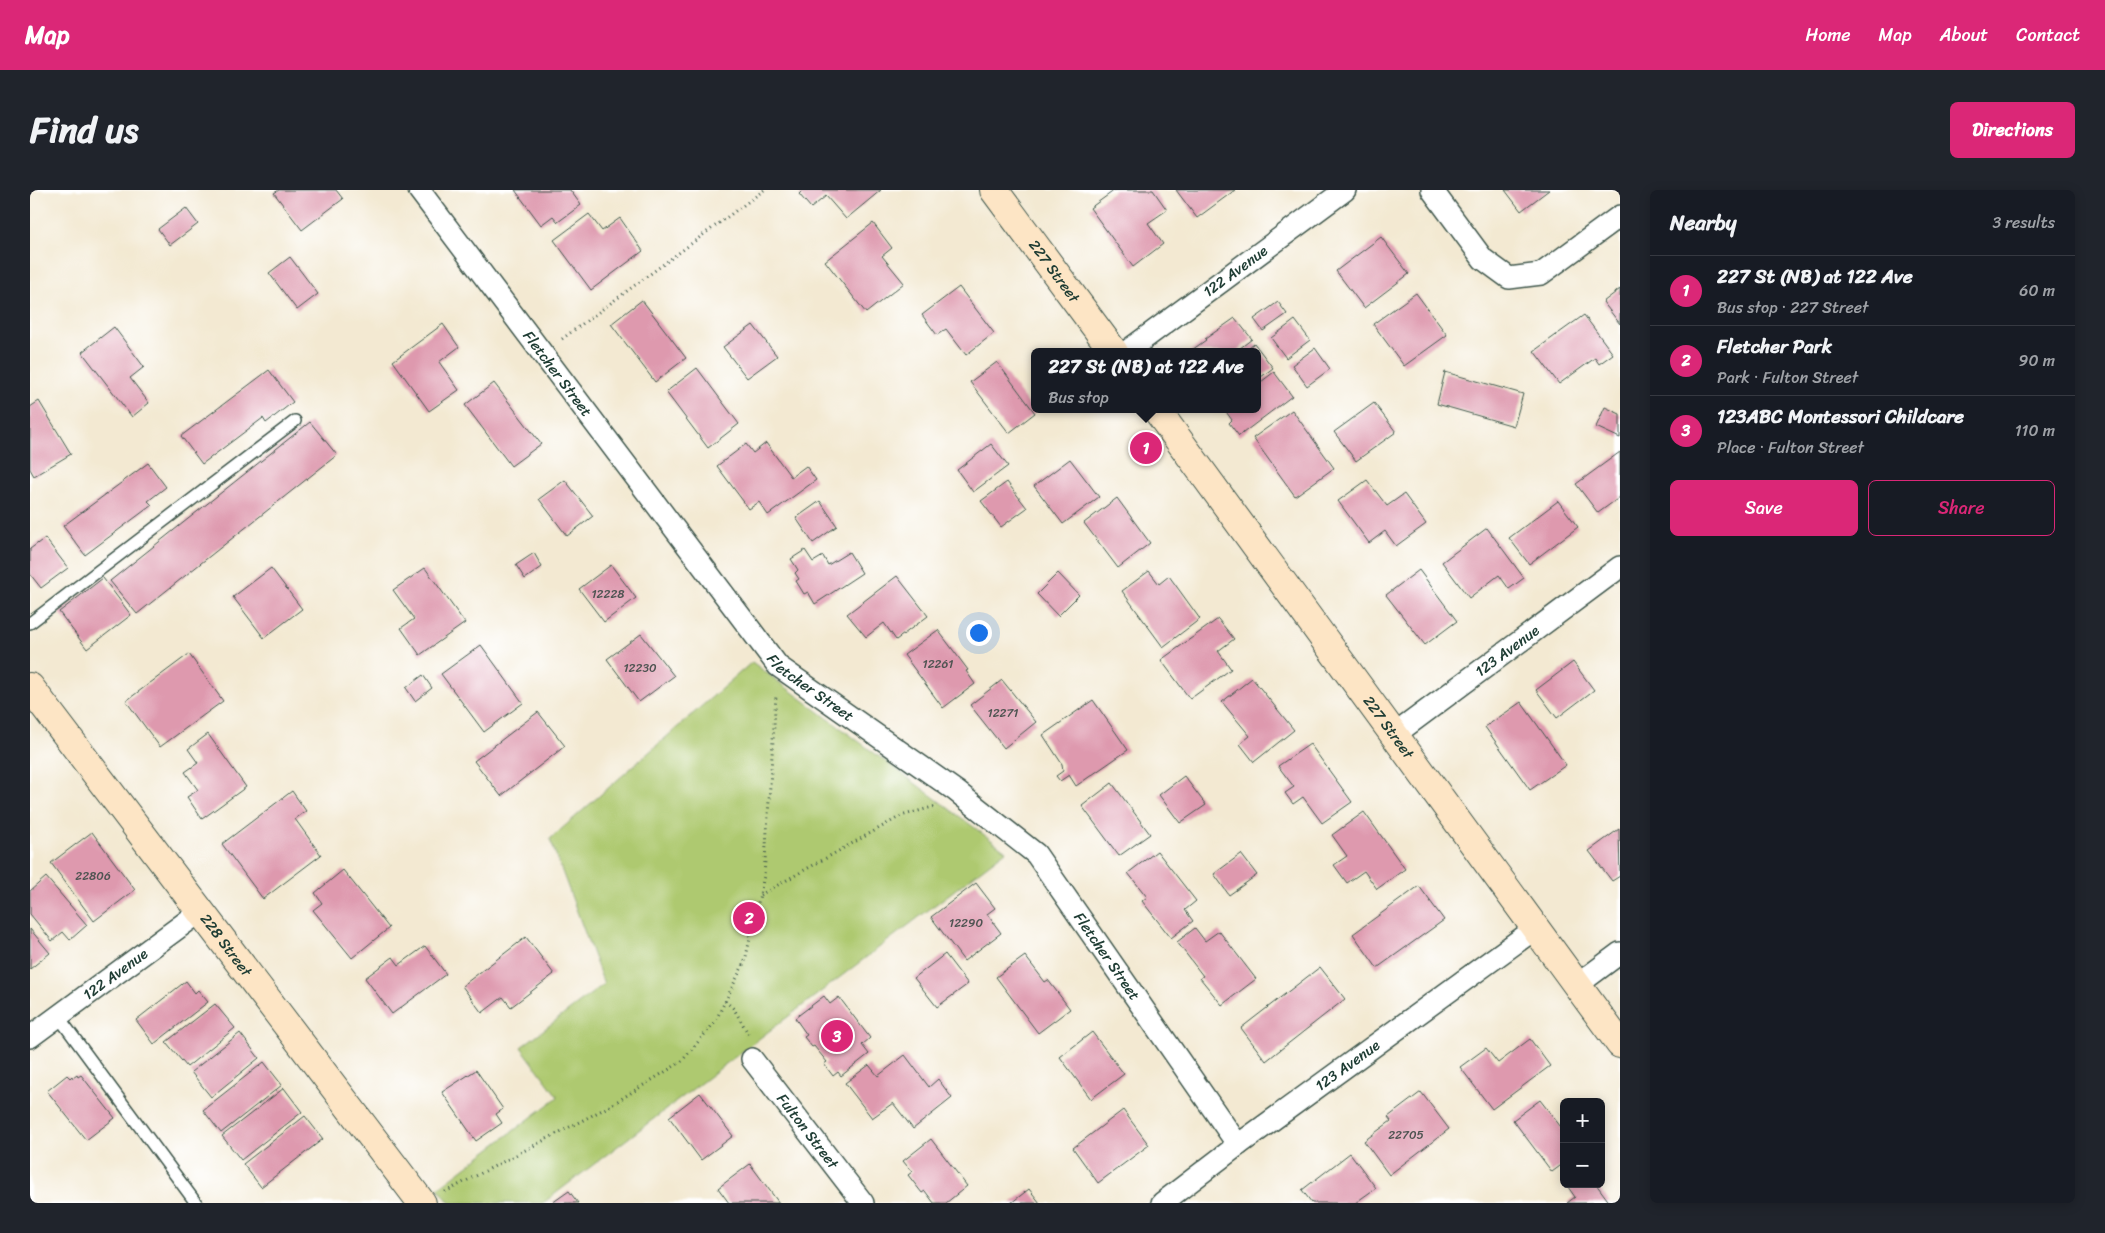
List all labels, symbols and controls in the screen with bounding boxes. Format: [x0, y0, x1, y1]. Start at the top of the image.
text: Map [25, 14, 69, 56]
text: Home [1806, 19, 1851, 51]
text: Map [1879, 19, 1912, 51]
text: About [1940, 19, 1988, 51]
text: Contact [2016, 19, 2080, 51]
text: Find us [30, 99, 138, 161]
button: Directions [1950, 102, 2075, 158]
text: Nearby [1670, 204, 1736, 242]
text: 3 results [1992, 208, 2055, 237]
street label: 227 Street [1022, 234, 1087, 309]
street label: 122 Avenue [1197, 238, 1273, 304]
text: 227 St (NB) at 122 Ave [1717, 260, 1913, 293]
text: 1 [1683, 276, 1689, 305]
text: 60 m [2019, 276, 2055, 305]
text: Bus stop · 227 Street [1717, 293, 1868, 322]
street label: Fletcher Street [516, 325, 599, 423]
text: Fletcher Park [1717, 330, 1832, 363]
text: 2 [1681, 346, 1691, 375]
text: 90 m [2019, 346, 2055, 375]
popup [1031, 348, 1261, 413]
text: 227 St (NB) at 122 Ave [1048, 350, 1244, 383]
text: Park · Fulton Street [1717, 363, 1858, 392]
text: Bus stop [1048, 383, 1109, 412]
text: 123ABC Montessori Childcare [1717, 400, 1964, 433]
text: 3 [1682, 416, 1690, 445]
text: 110 m [2015, 416, 2055, 445]
pin: 1 [1130, 429, 1162, 467]
text: Place · Fulton Street [1717, 433, 1864, 462]
button: Save [1670, 480, 1858, 536]
button: Share [1868, 480, 2055, 536]
house number: 12228 [591, 583, 625, 605]
street label: 123 Avenue [1469, 618, 1545, 684]
your location [966, 620, 992, 646]
street label: Fletcher Street [760, 648, 860, 729]
house number: 12261 [923, 653, 953, 675]
house number: 12230 [623, 657, 657, 679]
street label: 227 Street [1356, 690, 1421, 765]
house number: 12271 [988, 702, 1019, 724]
house number: 22806 [75, 865, 111, 887]
pin: 2 [733, 899, 765, 937]
street label: Fletcher Street [1067, 907, 1147, 1006]
street label: 228 Street [193, 908, 259, 983]
house number: 12290 [949, 912, 983, 934]
street label: 122 Avenue [77, 941, 153, 1007]
pin: 3 [821, 1017, 853, 1055]
street label: 123 Avenue [1309, 1033, 1385, 1098]
street label: Fulton Street [770, 1088, 846, 1175]
map controls [1560, 1098, 1605, 1188]
button: + [1560, 1098, 1605, 1143]
house number: 22705 [1388, 1124, 1424, 1146]
button: − [1560, 1143, 1605, 1188]

